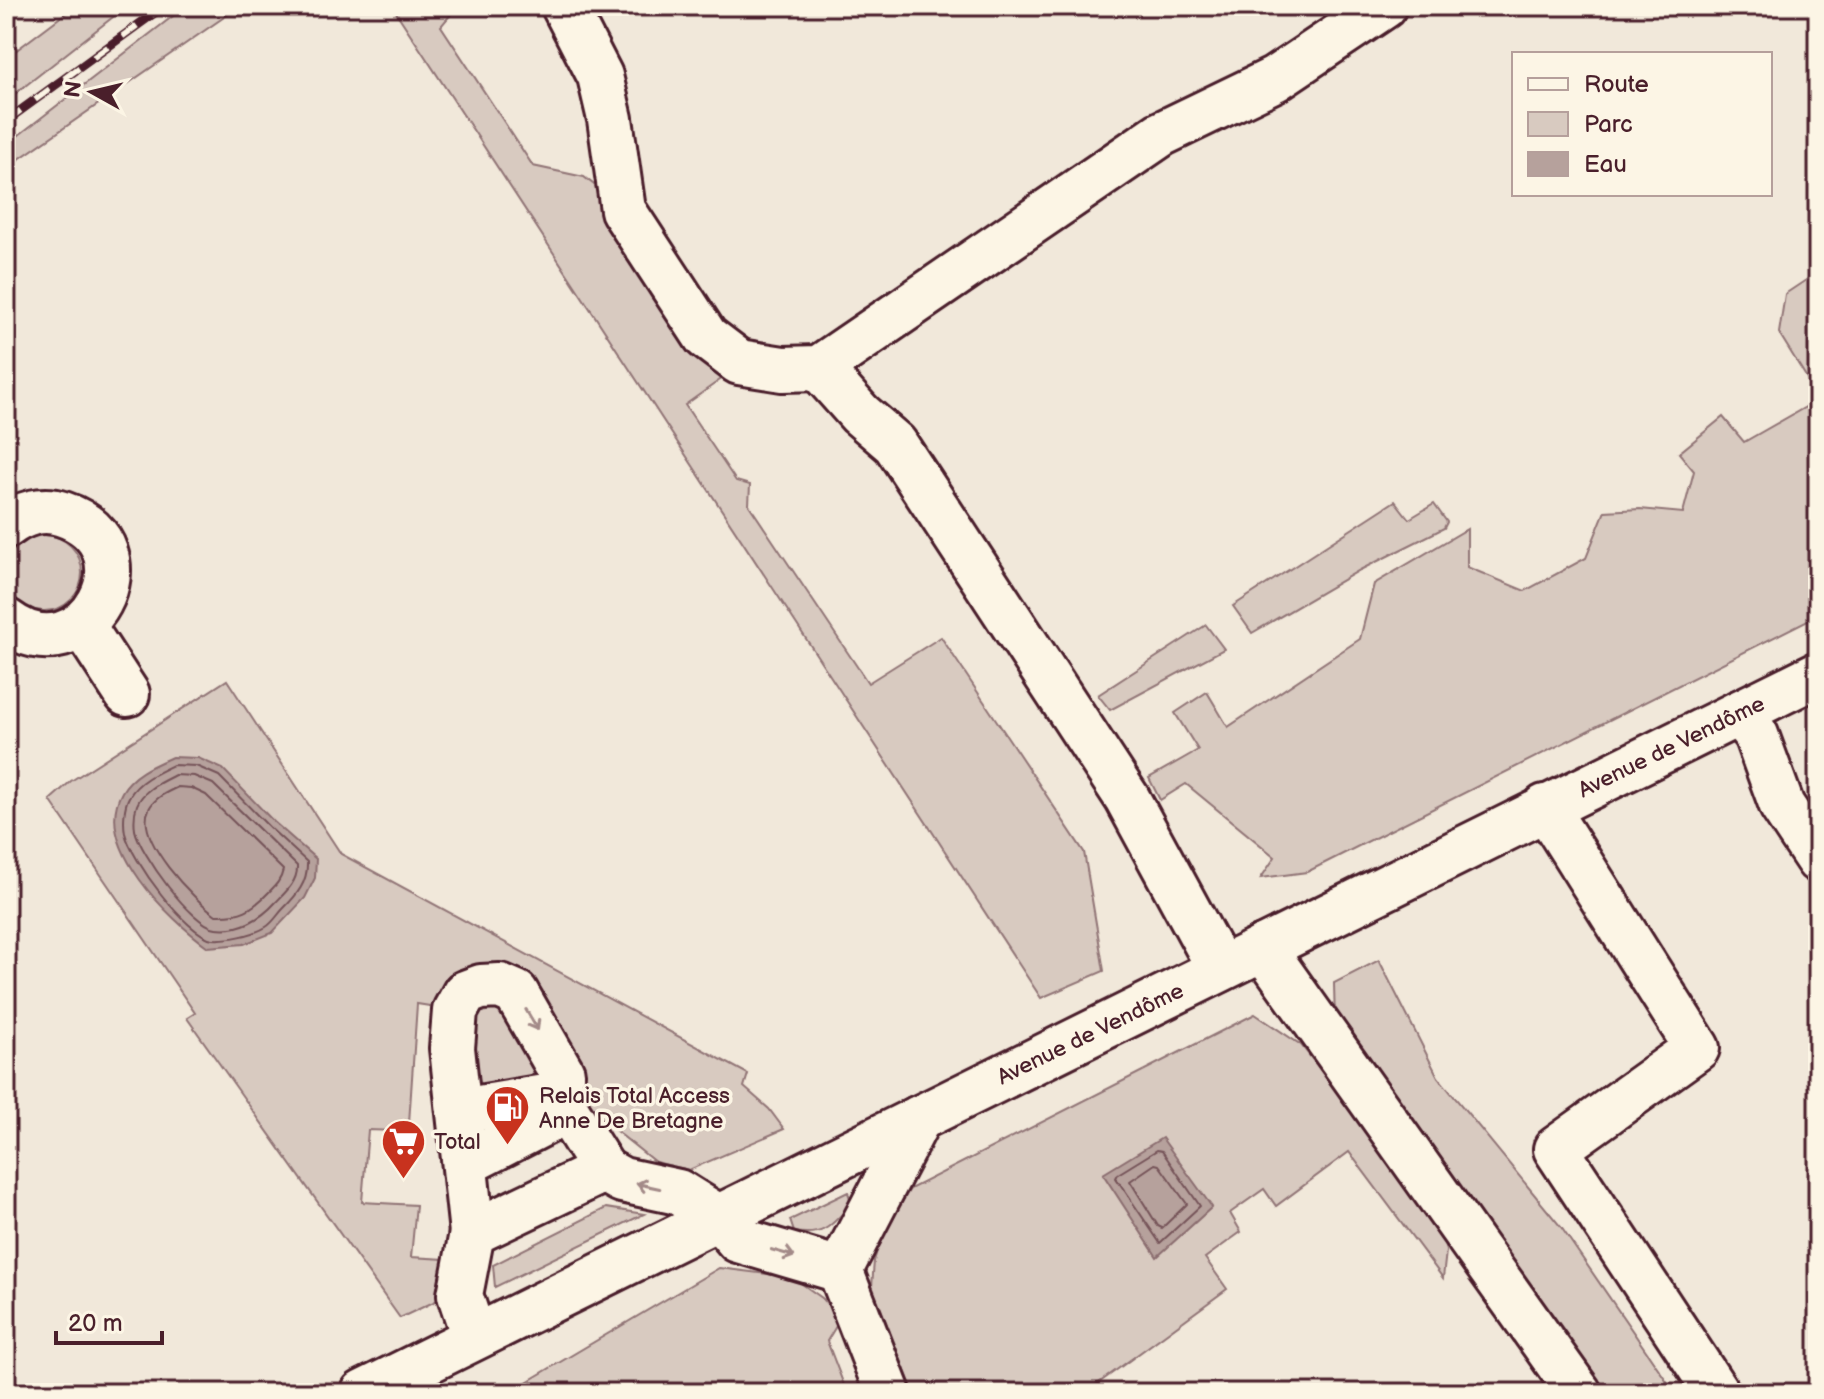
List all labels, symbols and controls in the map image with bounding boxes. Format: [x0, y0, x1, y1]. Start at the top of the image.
north arrow [52, 52, 132, 132]
legend [1512, 52, 1772, 196]
text: Route [1584, 70, 1649, 99]
text: N [59, 79, 88, 99]
text: Parc [1584, 110, 1633, 139]
text: Eau [1584, 150, 1627, 179]
street label: Avenue de Vendôme [1574, 690, 1769, 804]
street label: Avenue de Vendôme [993, 977, 1188, 1091]
one-way arrow [525, 1008, 540, 1032]
place label: Relais Total Access Anne De Bretagne [539, 1083, 730, 1135]
fuel station icon: Relais Total Access Anne De Bretagne [484, 1084, 532, 1147]
supermarket icon: Total [379, 1117, 427, 1180]
place label: Total [434, 1129, 481, 1156]
one-way arrow [636, 1178, 661, 1193]
one-way arrow [770, 1246, 796, 1261]
scale bar [56, 1295, 162, 1345]
text: 20 m [68, 1309, 123, 1338]

